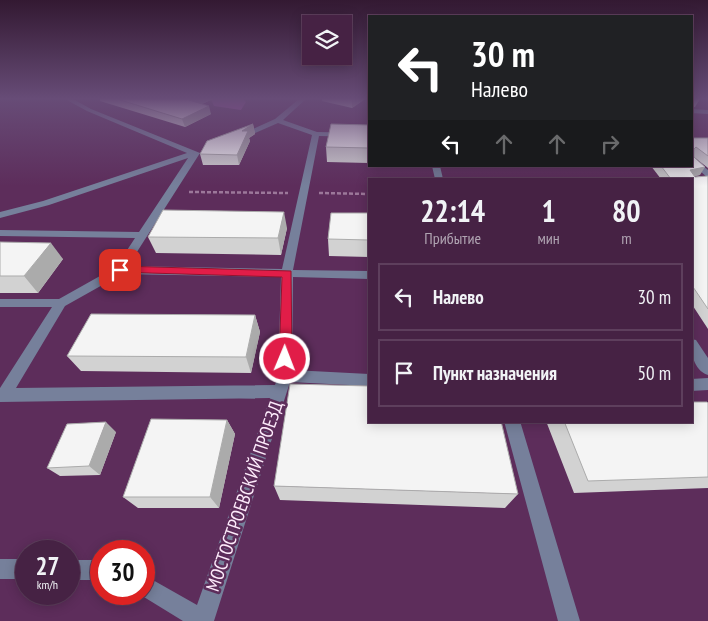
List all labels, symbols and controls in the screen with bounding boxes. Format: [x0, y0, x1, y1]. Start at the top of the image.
map controls [302, 15, 352, 65]
button: layers [302, 15, 352, 65]
text: 30 m [471, 31, 535, 77]
icon: left [388, 35, 453, 100]
text: Налево [471, 75, 528, 103]
icon: left [437, 130, 465, 158]
icon: ahead [490, 130, 518, 158]
icon: ahead [543, 130, 571, 158]
icon: right [596, 130, 624, 158]
text: 22:14 [420, 191, 485, 230]
text: 1 [541, 191, 556, 230]
text: 80 [612, 191, 641, 230]
text: Прибытие [424, 228, 481, 248]
text: мин [537, 228, 560, 248]
text: m [621, 228, 632, 248]
pin [99, 249, 141, 291]
icon: arrive [106, 256, 134, 284]
icon: left [390, 283, 418, 311]
text: Налево [433, 285, 484, 309]
text: 30 m [638, 285, 671, 309]
position arrow [258, 332, 310, 384]
icon: arrive [390, 359, 418, 387]
text: Пункт назначения [433, 361, 557, 385]
text: 50 m [638, 361, 671, 385]
street label: МОСТОСТРОЕВСКИЙ ПРОЕЗД [200, 398, 288, 594]
speed limit sign: 30 [90, 540, 155, 605]
text: 27 [36, 550, 59, 582]
text: km/h [37, 577, 58, 592]

